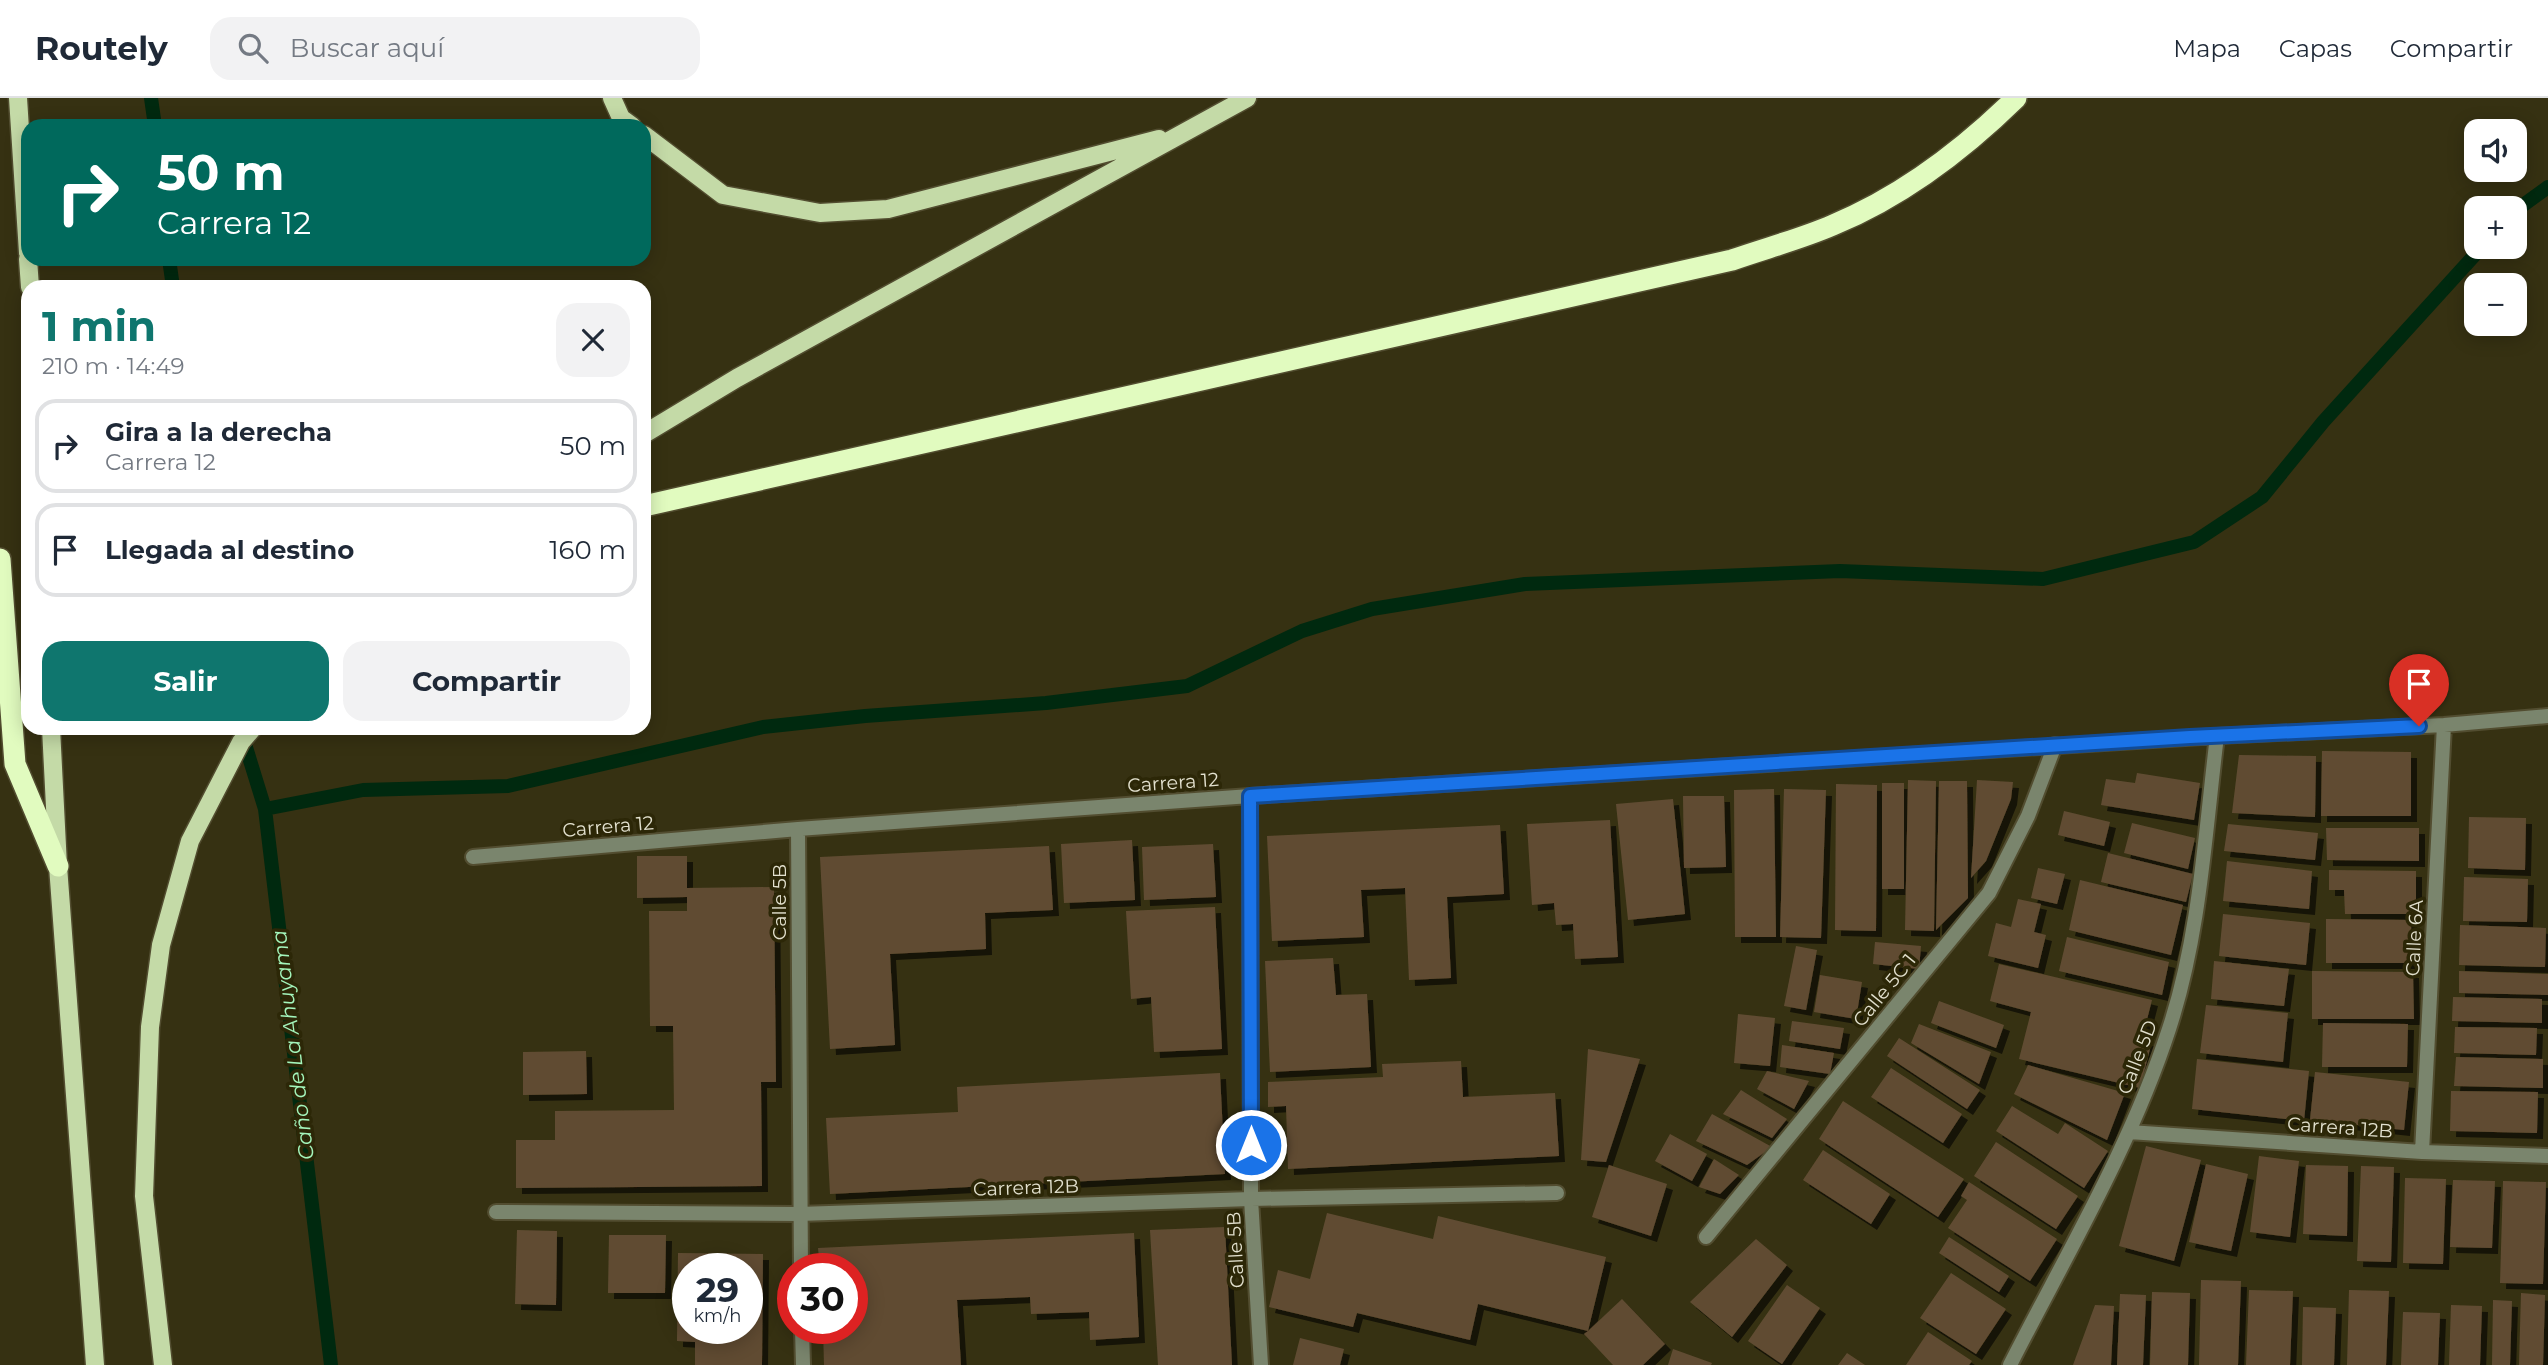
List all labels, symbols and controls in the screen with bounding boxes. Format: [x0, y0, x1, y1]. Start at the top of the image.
search box [210, 17, 700, 80]
text: Routely [35, 28, 168, 68]
icon: search [234, 29, 272, 67]
text: Buscar aquí [290, 32, 444, 64]
text: Mapa [2173, 34, 2241, 63]
text: Capas [2279, 34, 2352, 63]
text: Compartir [2390, 34, 2513, 63]
map controls [2464, 119, 2527, 336]
button: sound [2464, 119, 2527, 182]
text: 50 m [157, 143, 285, 202]
icon: right [42, 147, 133, 238]
button: + [2464, 196, 2527, 259]
text: Carrera 12 [157, 203, 311, 242]
button: − [2464, 273, 2527, 336]
text: 1 min [42, 300, 156, 352]
button: close [556, 303, 630, 377]
text: 210 m · 14:49 [42, 352, 184, 380]
text: Gira a la derecha [105, 416, 332, 448]
icon: right [46, 427, 84, 465]
text: 50 m [560, 430, 626, 462]
text: Carrera 12 [105, 448, 216, 476]
icon: arrive [46, 531, 84, 569]
text: Llegada al destino [105, 534, 354, 566]
text: 160 m [549, 534, 626, 566]
button: Salir [42, 641, 329, 721]
button: Compartir [343, 641, 630, 721]
pin [2389, 654, 2449, 726]
icon: arrive [2400, 665, 2438, 703]
street label: Carrera 12 [1127, 768, 1220, 797]
street label: Carrera 12 [561, 811, 655, 842]
street label: Calle 5B [768, 864, 791, 940]
street label: Calle 6A [2401, 899, 2428, 977]
water label: Caño de La Ahuyama [266, 929, 319, 1161]
street label: Calle 5C 1 [1848, 949, 1921, 1031]
street label: Calle 5D [2113, 1017, 2162, 1098]
position arrow [1214, 1108, 1288, 1182]
street label: Carrera 12B [2286, 1112, 2394, 1143]
street label: Carrera 12B [973, 1174, 1079, 1201]
street label: Calle 5B [1222, 1211, 1249, 1289]
speed limit sign: 30 [777, 1253, 868, 1344]
text: 29 [696, 1268, 739, 1311]
text: km/h [693, 1305, 742, 1327]

